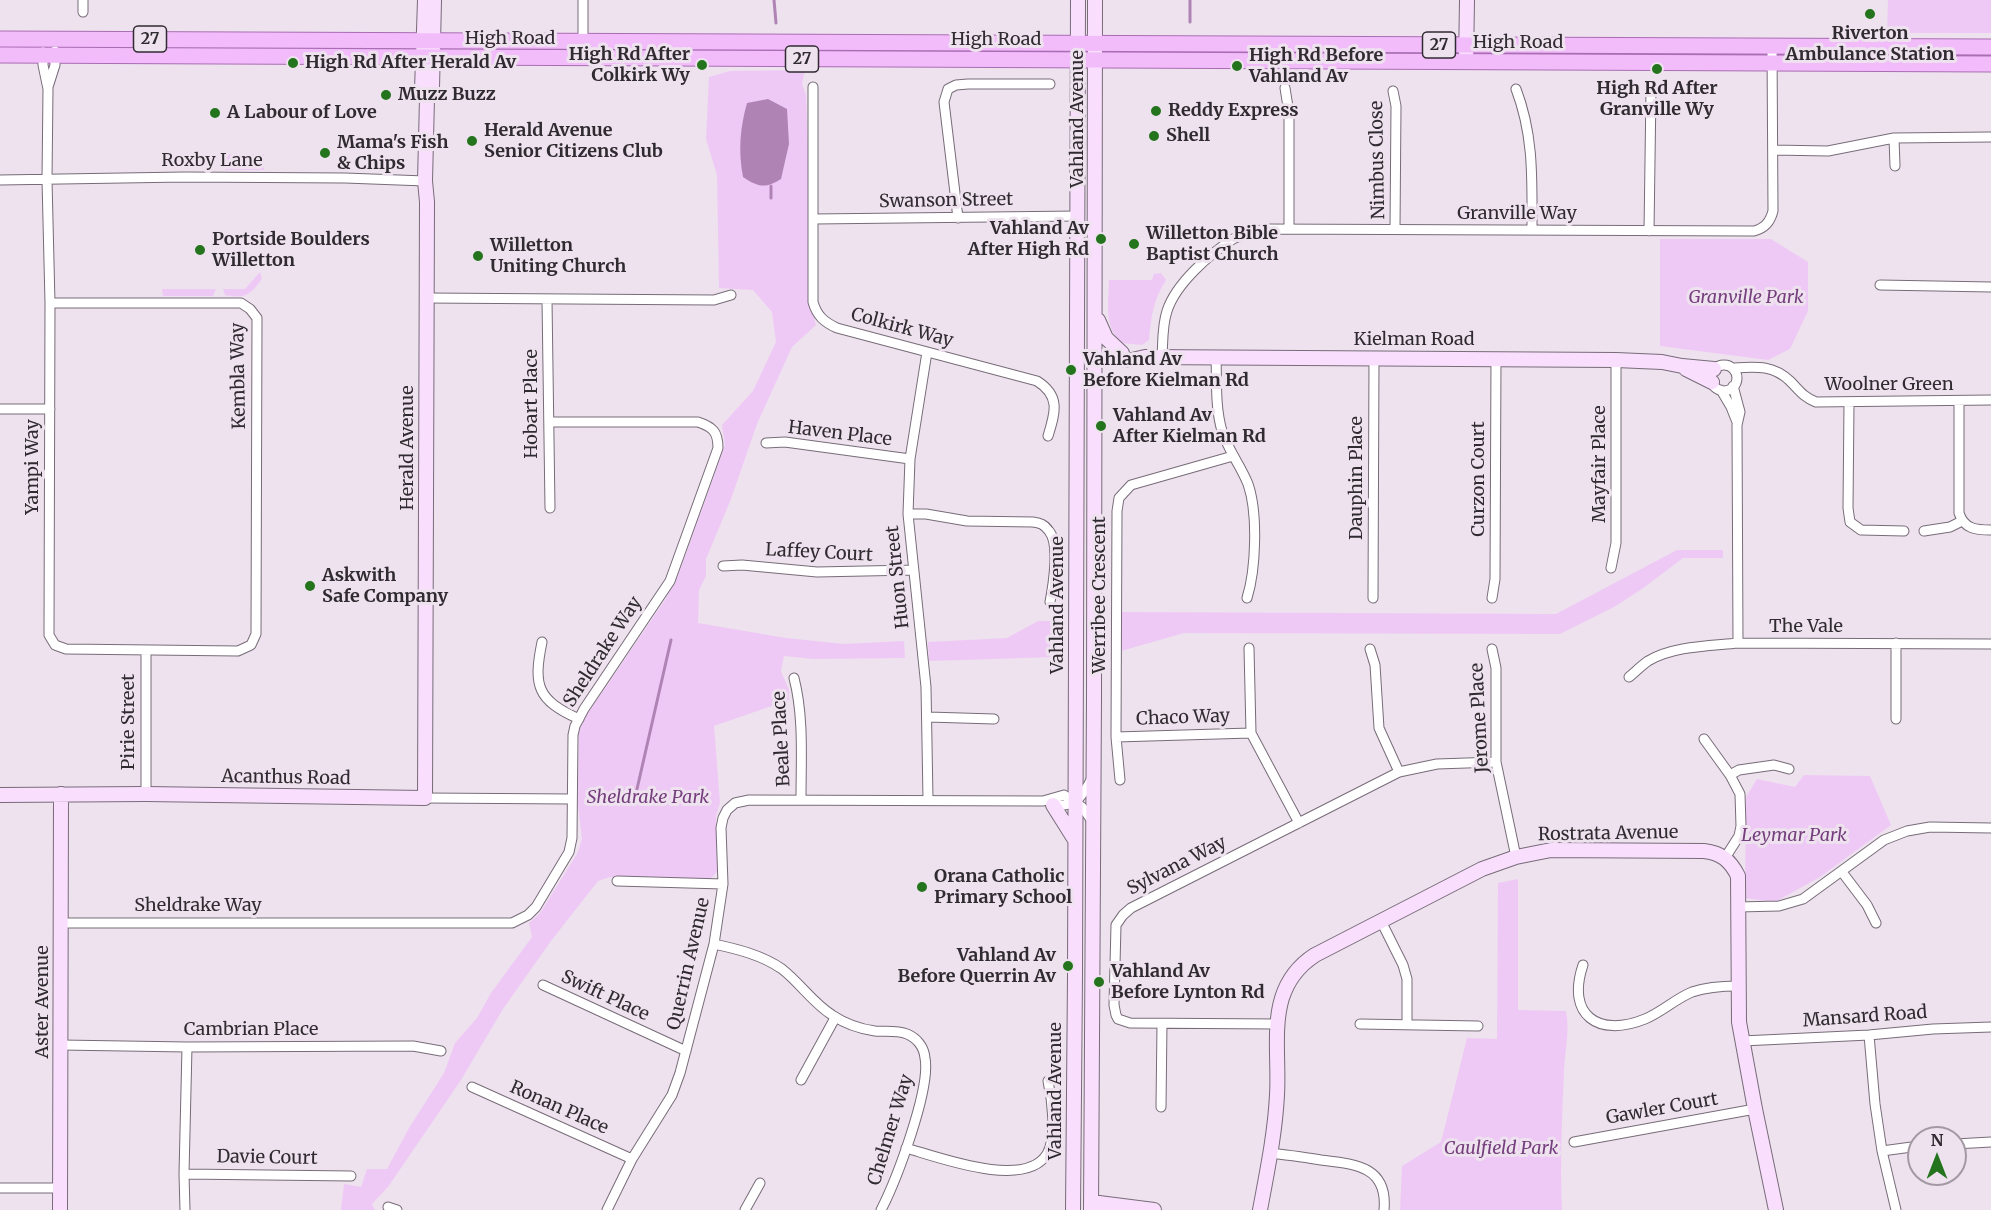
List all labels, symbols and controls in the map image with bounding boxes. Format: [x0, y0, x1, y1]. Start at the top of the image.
marker: Riverton Ambulance Station [1863, 7, 1877, 21]
place label: Riverton Ambulance Station [1786, 23, 1954, 66]
road number: 27 [134, 26, 166, 52]
street label: High Road [465, 28, 555, 50]
street label: High Road [951, 29, 1041, 51]
road number: 27 [1422, 32, 1456, 58]
street label: High Road [1473, 32, 1563, 54]
place label: High Rd After Colkirk Wy [569, 44, 690, 86]
place label: High Rd Before Vahland Av [1249, 45, 1383, 88]
road number: 27 [786, 46, 818, 72]
street label: Vahland Avenue [1067, 50, 1089, 188]
place label: High Rd After Herald Av [305, 52, 516, 74]
marker: High Rd After Herald Av [286, 56, 300, 70]
marker: High Rd After Colkirk Wy [695, 58, 709, 72]
marker: High Rd Before Vahland Av [1230, 59, 1244, 73]
marker: High Rd After Granville Wy [1650, 62, 1664, 76]
place label: High Rd After Granville Wy [1596, 78, 1718, 121]
place label: Muzz Buzz [398, 84, 496, 106]
marker: Muzz Buzz [379, 88, 393, 102]
place label: Reddy Express [1168, 100, 1299, 122]
street label: Nimbus Close [1366, 101, 1390, 219]
place label: A Labour of Love [227, 102, 377, 124]
marker: Reddy Express [1149, 104, 1163, 118]
marker: A Labour of Love [208, 106, 222, 120]
place label: Herald Avenue Senior Citizens Club [484, 120, 663, 162]
place label: Shell [1166, 125, 1210, 147]
marker: Shell [1147, 129, 1161, 143]
place label: Mama's Fish & Chips [337, 132, 448, 174]
marker: Herald Avenue Senior Citizens Club [465, 134, 479, 148]
marker: Mama's Fish & Chips [318, 146, 332, 160]
street label: Roxby Lane [161, 150, 263, 172]
street label: Swanson Street [879, 189, 1013, 213]
street label: Granville Way [1457, 203, 1577, 225]
place label: Vahland Av After High Rd [968, 218, 1089, 260]
place label: Willetton Bible Baptist Church [1146, 223, 1278, 266]
place label: Portside Boulders Willetton [212, 229, 370, 272]
marker: Vahland Av After High Rd [1094, 232, 1108, 246]
place label: Willetton Uniting Church [490, 235, 626, 278]
marker: Willetton Bible Baptist Church [1127, 237, 1141, 251]
marker: Portside Boulders Willetton [193, 243, 207, 257]
marker: Willetton Uniting Church [471, 249, 485, 263]
park label: Granville Park [1688, 287, 1804, 309]
street label: Colkirk Way [848, 304, 956, 352]
street label: Kembla Way [227, 322, 251, 430]
street label: Kielman Road [1353, 329, 1475, 351]
street label: Hobart Place [521, 349, 543, 459]
place label: Vahland Av Before Kielman Rd [1083, 349, 1249, 392]
marker: Vahland Av Before Kielman Rd [1064, 363, 1078, 377]
street label: Woolner Green [1824, 374, 1954, 396]
street label: Herald Avenue [397, 385, 419, 511]
place label: Vahland Av After Kielman Rd [1113, 405, 1266, 448]
street label: Mayfair Place [1589, 405, 1611, 523]
street label: Dauphin Place [1346, 416, 1368, 540]
street label: Haven Place [787, 417, 893, 451]
street label: Yampi Way [22, 419, 44, 515]
marker: Vahland Av After Kielman Rd [1094, 419, 1108, 433]
street label: Curzon Court [1468, 421, 1490, 537]
street label: Werribee Crescent [1089, 516, 1111, 674]
street label: Huon Street [882, 524, 914, 630]
street label: Vahland Avenue [1047, 536, 1069, 674]
street label: Laffey Court [765, 539, 873, 567]
place label: Askwith Safe Company [322, 565, 448, 608]
marker: Askwith Safe Company [303, 579, 317, 593]
street label: Sheldrake Way [559, 593, 647, 711]
street label: The Vale [1769, 616, 1843, 638]
street label: Jerome Place [1466, 662, 1494, 774]
street label: Pirie Street [118, 674, 140, 770]
street label: Beale Place [769, 691, 795, 787]
street label: Chaco Way [1136, 706, 1230, 730]
street label: Acanthus Road [221, 766, 351, 790]
park label: Sheldrake Park [587, 787, 709, 809]
street label: Rostrata Avenue [1538, 822, 1678, 846]
park label: Leymar Park [1741, 825, 1847, 847]
street label: Sylvana Way [1124, 832, 1230, 900]
place label: Orana Catholic Primary School [934, 866, 1072, 908]
marker: Orana Catholic Primary School [915, 880, 929, 894]
street label: Sheldrake Way [134, 895, 262, 917]
street label: Querrin Avenue [663, 896, 715, 1032]
street label: Aster Avenue [32, 945, 54, 1059]
place label: Vahland Av Before Querrin Av [897, 945, 1056, 988]
marker: Vahland Av Before Querrin Av [1061, 959, 1075, 973]
place label: Vahland Av Before Lynton Rd [1111, 961, 1265, 1004]
street label: Swift Place [557, 966, 653, 1026]
marker: Vahland Av Before Lynton Rd [1092, 975, 1106, 989]
street label: Mansard Road [1802, 1002, 1928, 1032]
street label: Cambrian Place [184, 1019, 318, 1041]
street label: Vahland Avenue [1045, 1022, 1067, 1160]
street label: Chelmer Way [864, 1072, 918, 1188]
street label: Ronan Place [506, 1077, 612, 1139]
street label: Gawler Court [1604, 1089, 1720, 1129]
north arrow [1907, 1126, 1967, 1186]
text: N [1931, 1130, 1943, 1150]
park label: Caulfield Park [1444, 1138, 1558, 1160]
street label: Davie Court [216, 1146, 318, 1170]

